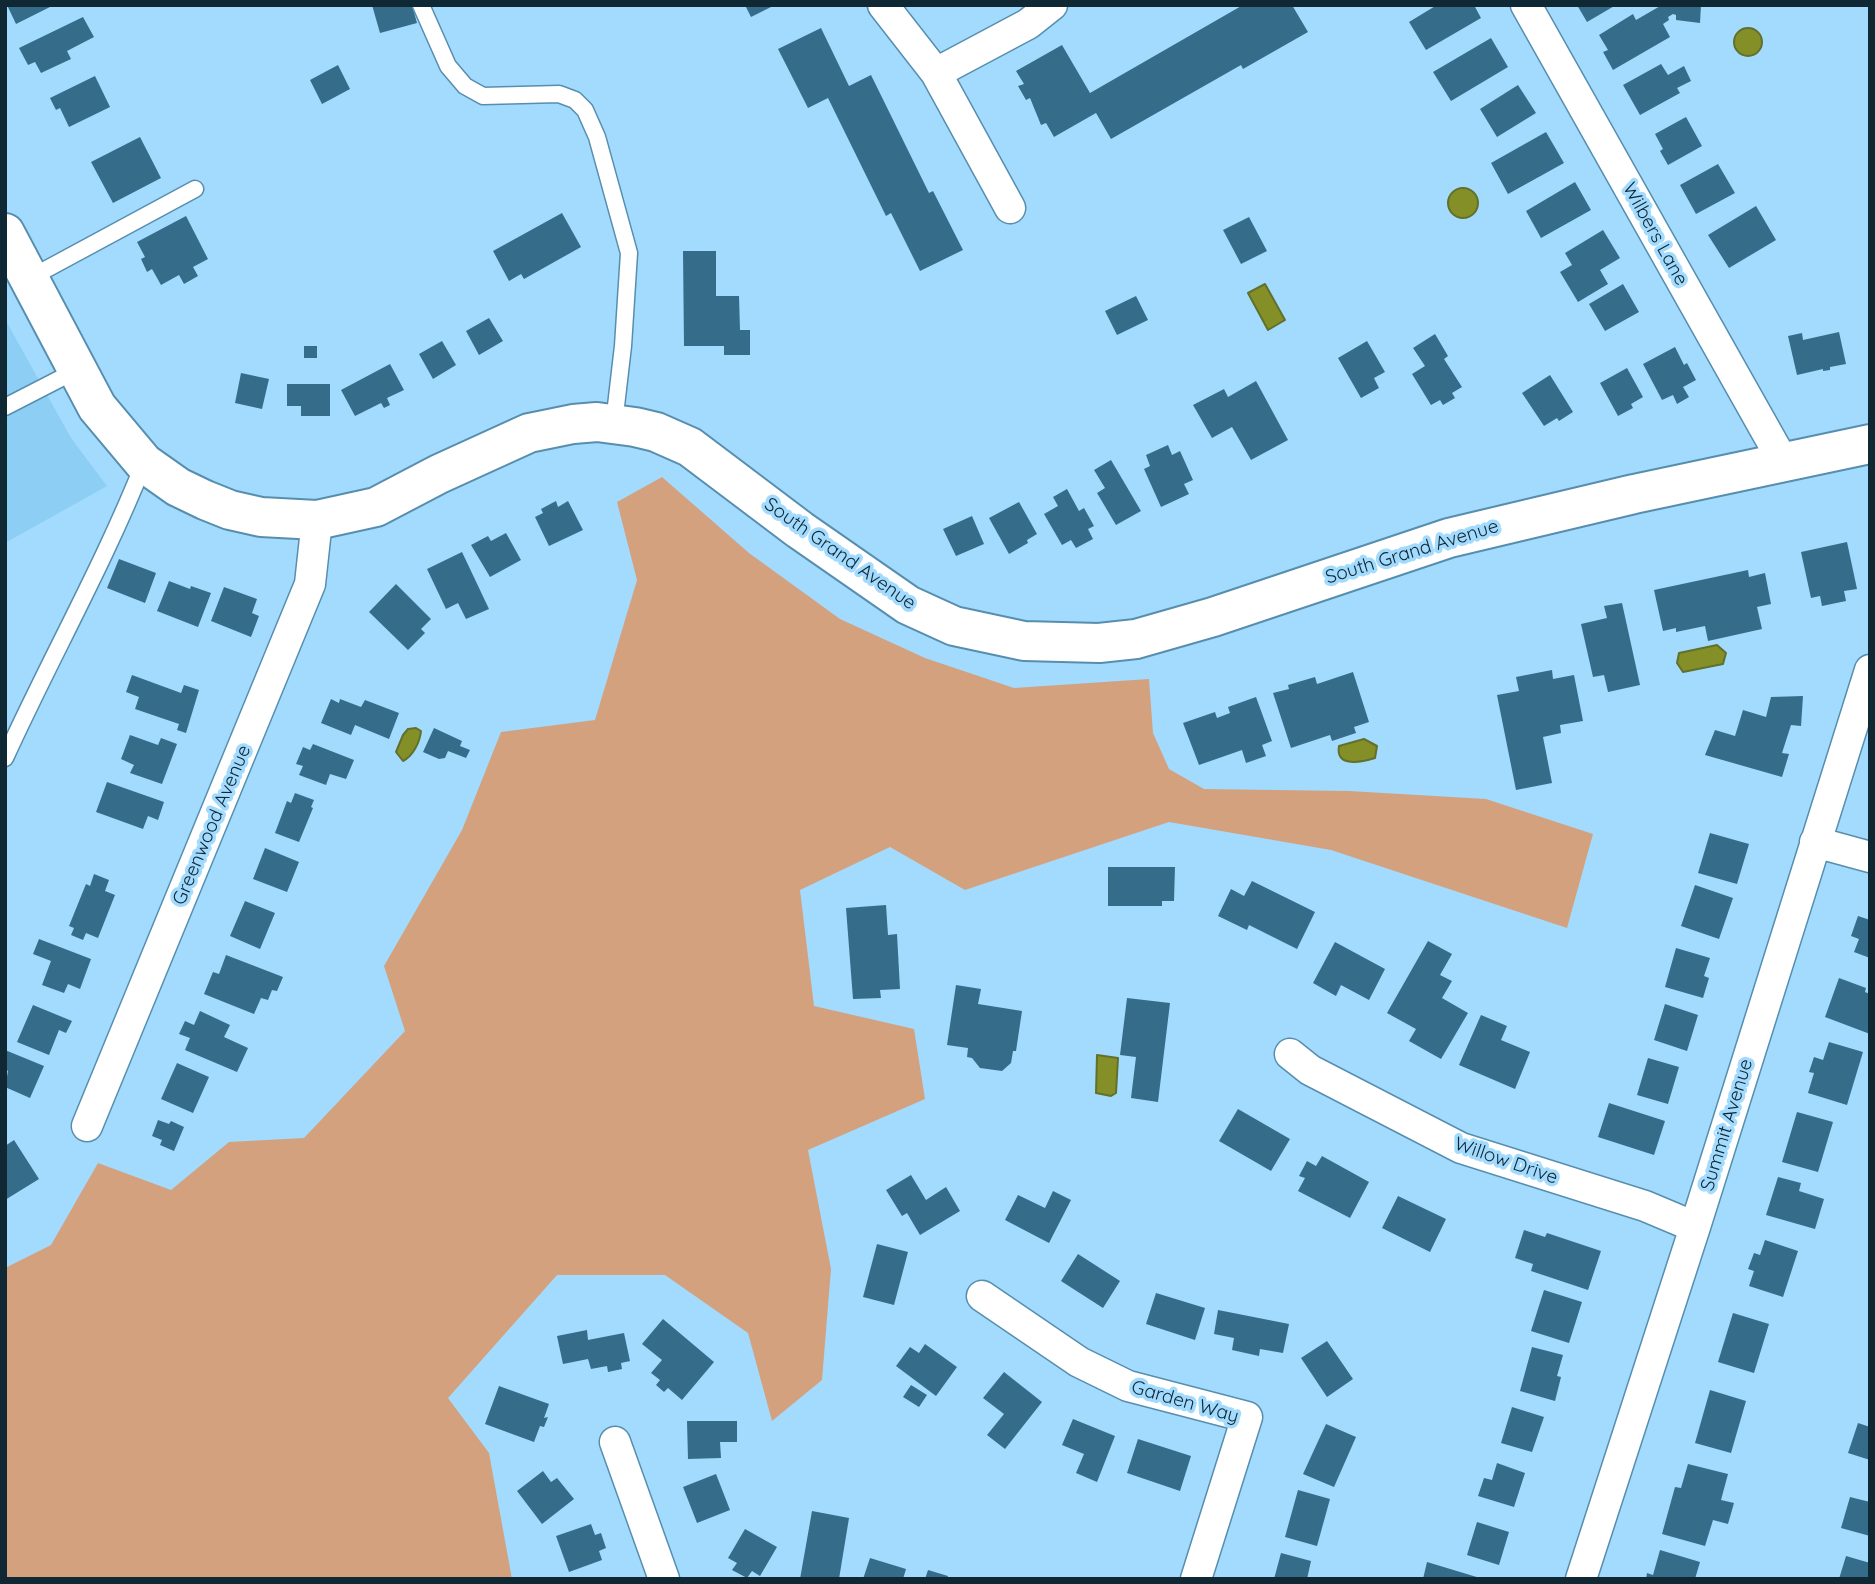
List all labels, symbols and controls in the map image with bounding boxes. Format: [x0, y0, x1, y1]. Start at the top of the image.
street label: Wilbers Lane [1617, 179, 1693, 289]
street label: South Grand Avenue [760, 493, 920, 615]
street label: South Grand Avenue [1323, 515, 1501, 589]
street label: Greenwood Avenue [168, 742, 256, 908]
street label: Summit Avenue [1696, 1056, 1758, 1194]
street label: Willow Drive [1451, 1133, 1561, 1189]
street label: Garden Way [1129, 1376, 1241, 1428]

